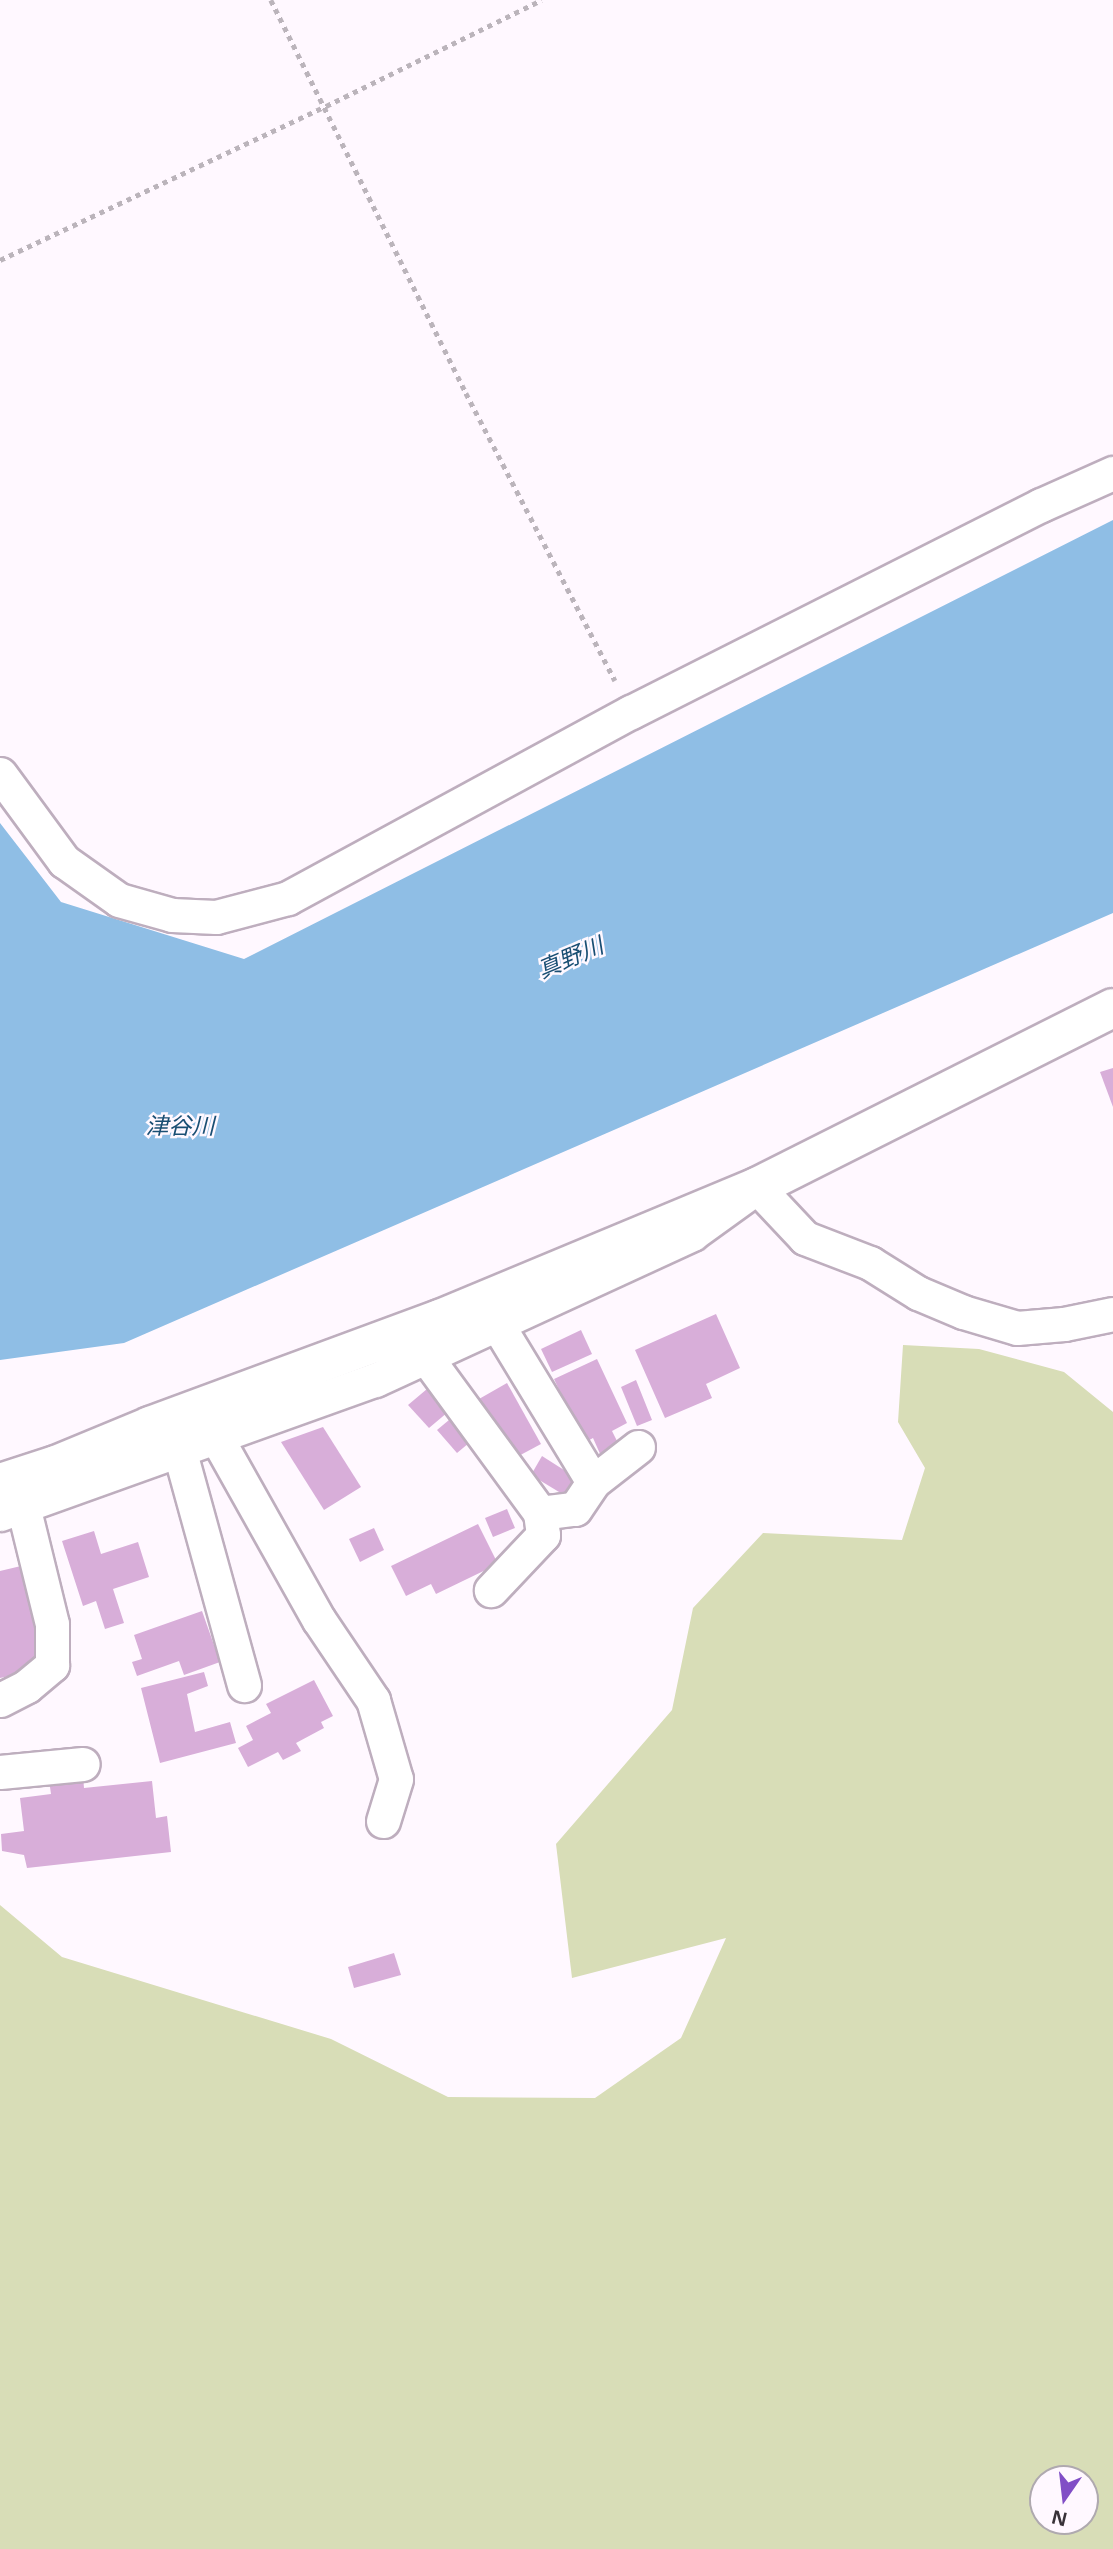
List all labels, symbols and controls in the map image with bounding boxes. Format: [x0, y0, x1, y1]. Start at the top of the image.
water label: 真野川 [533, 931, 607, 983]
water label: 津谷川 [146, 1111, 214, 1139]
north arrow [1029, 2465, 1099, 2535]
text: N [1049, 2504, 1070, 2533]

